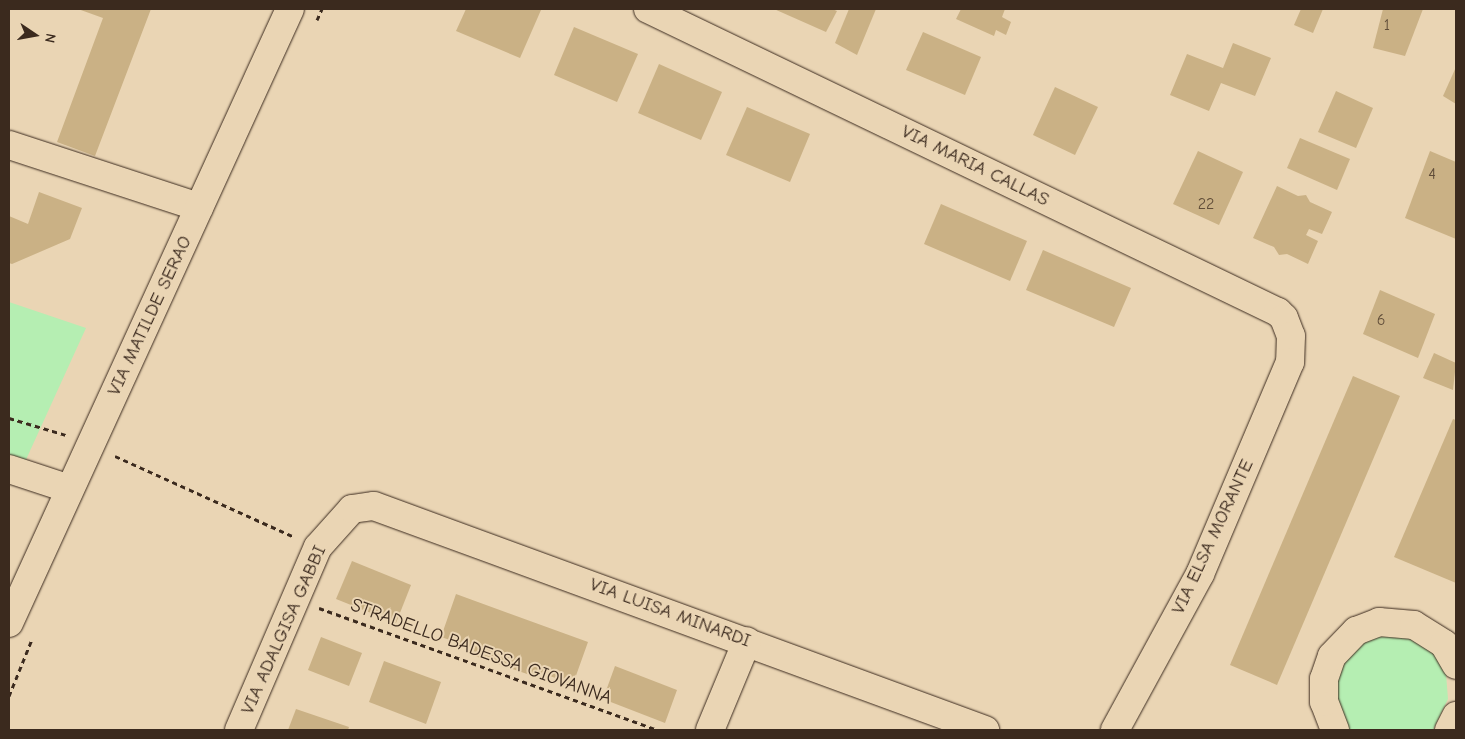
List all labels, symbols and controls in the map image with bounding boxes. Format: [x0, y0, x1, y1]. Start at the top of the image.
north arrow [10, 10, 60, 60]
house number: 1 [1384, 15, 1390, 35]
text: N [41, 32, 59, 44]
street label: VIA MARIA CALLAS [897, 120, 1053, 212]
house number: 4 [1428, 164, 1436, 184]
house number: 22 [1198, 194, 1214, 214]
street label: VIA MATILDE SERAO [103, 232, 197, 400]
house number: 6 [1377, 310, 1385, 330]
street label: VIA ELSA MORANTE [1167, 456, 1259, 618]
street label: VIA ADALGISA GABBI [236, 542, 332, 718]
street label: VIA LUISA MINARDI [586, 573, 754, 653]
street label: STRADELLO BADESSA GIOVANNA [347, 594, 615, 710]

